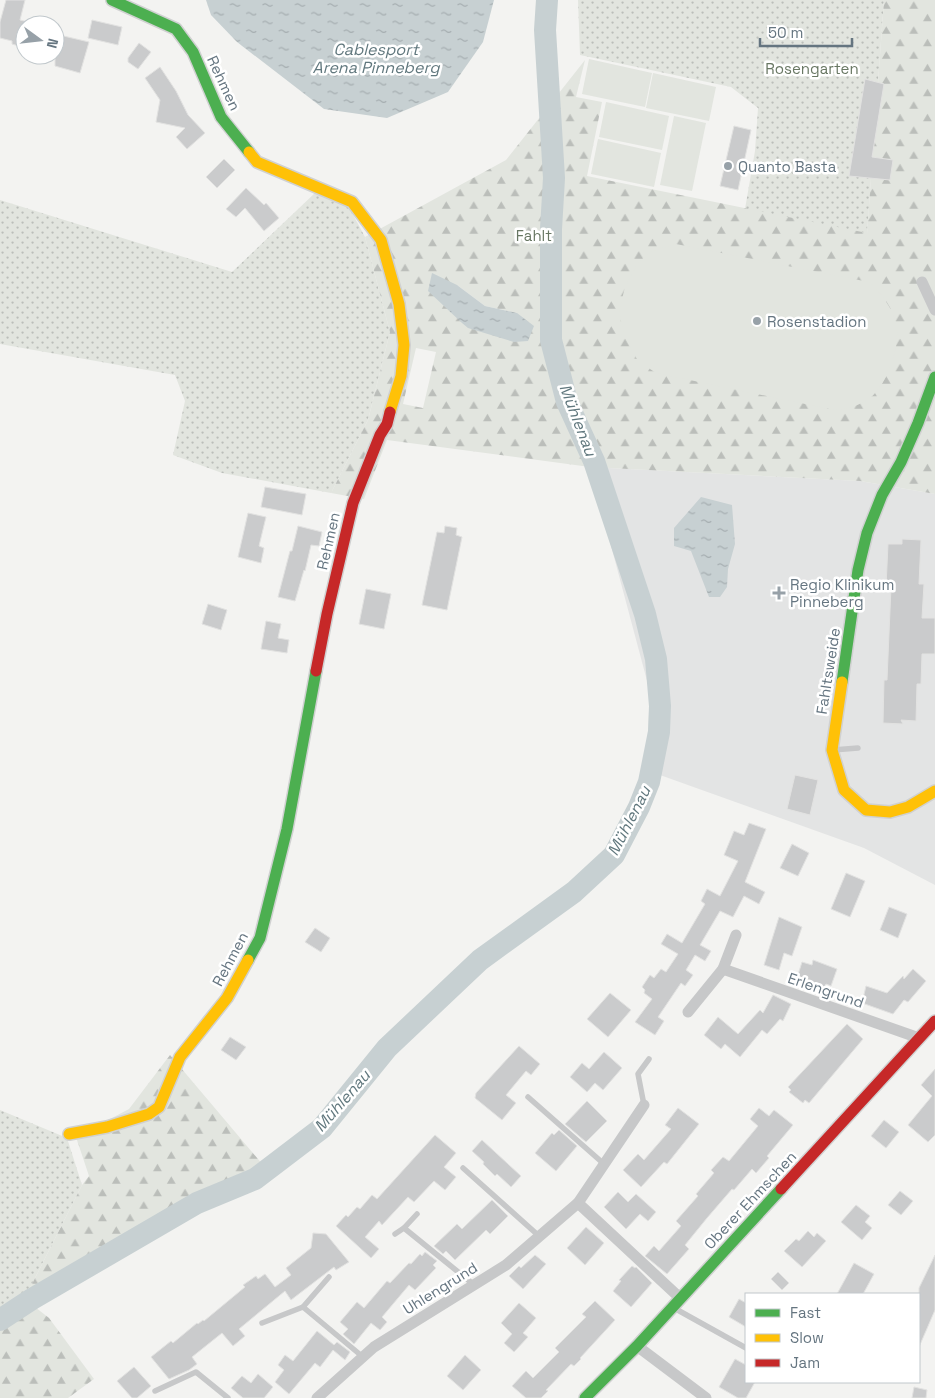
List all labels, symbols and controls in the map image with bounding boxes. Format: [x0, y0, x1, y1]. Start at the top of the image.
north arrow [15, 15, 65, 65]
scale bar [760, 15, 852, 47]
text: 50 m [768, 23, 803, 42]
text: N [43, 36, 62, 50]
water label: Cablesport Arena Pinneberg [313, 39, 440, 78]
street label: Rehmen [203, 52, 245, 114]
park label: Rosengarten [765, 59, 859, 78]
place label: Quanto Basta [738, 157, 837, 176]
marker: Quanto Basta [722, 160, 734, 172]
park label: Fahlt [516, 226, 552, 245]
place label: Rosenstadion [767, 312, 867, 331]
marker: Rosenstadion [751, 315, 763, 327]
water label: Mühlenau [555, 381, 602, 460]
street label: Rehmen [312, 510, 344, 572]
place label: Regio Klinikum Pinneberg [790, 575, 894, 611]
marker: Regio Klinikum Pinneberg [772, 586, 786, 600]
street label: Fahltsweide [812, 626, 844, 716]
water label: Mühlenau [603, 782, 656, 859]
street label: Rehmen [208, 929, 252, 989]
street label: Erlengrund [785, 968, 867, 1012]
water label: Mühlenau [309, 1065, 375, 1136]
street label: Oberer Ehmschen [700, 1147, 800, 1253]
street label: Uhlengrund [399, 1258, 481, 1318]
legend [745, 1293, 920, 1383]
text: Fast [790, 1303, 821, 1322]
text: Slow [790, 1328, 824, 1347]
text: Jam [790, 1353, 820, 1372]

